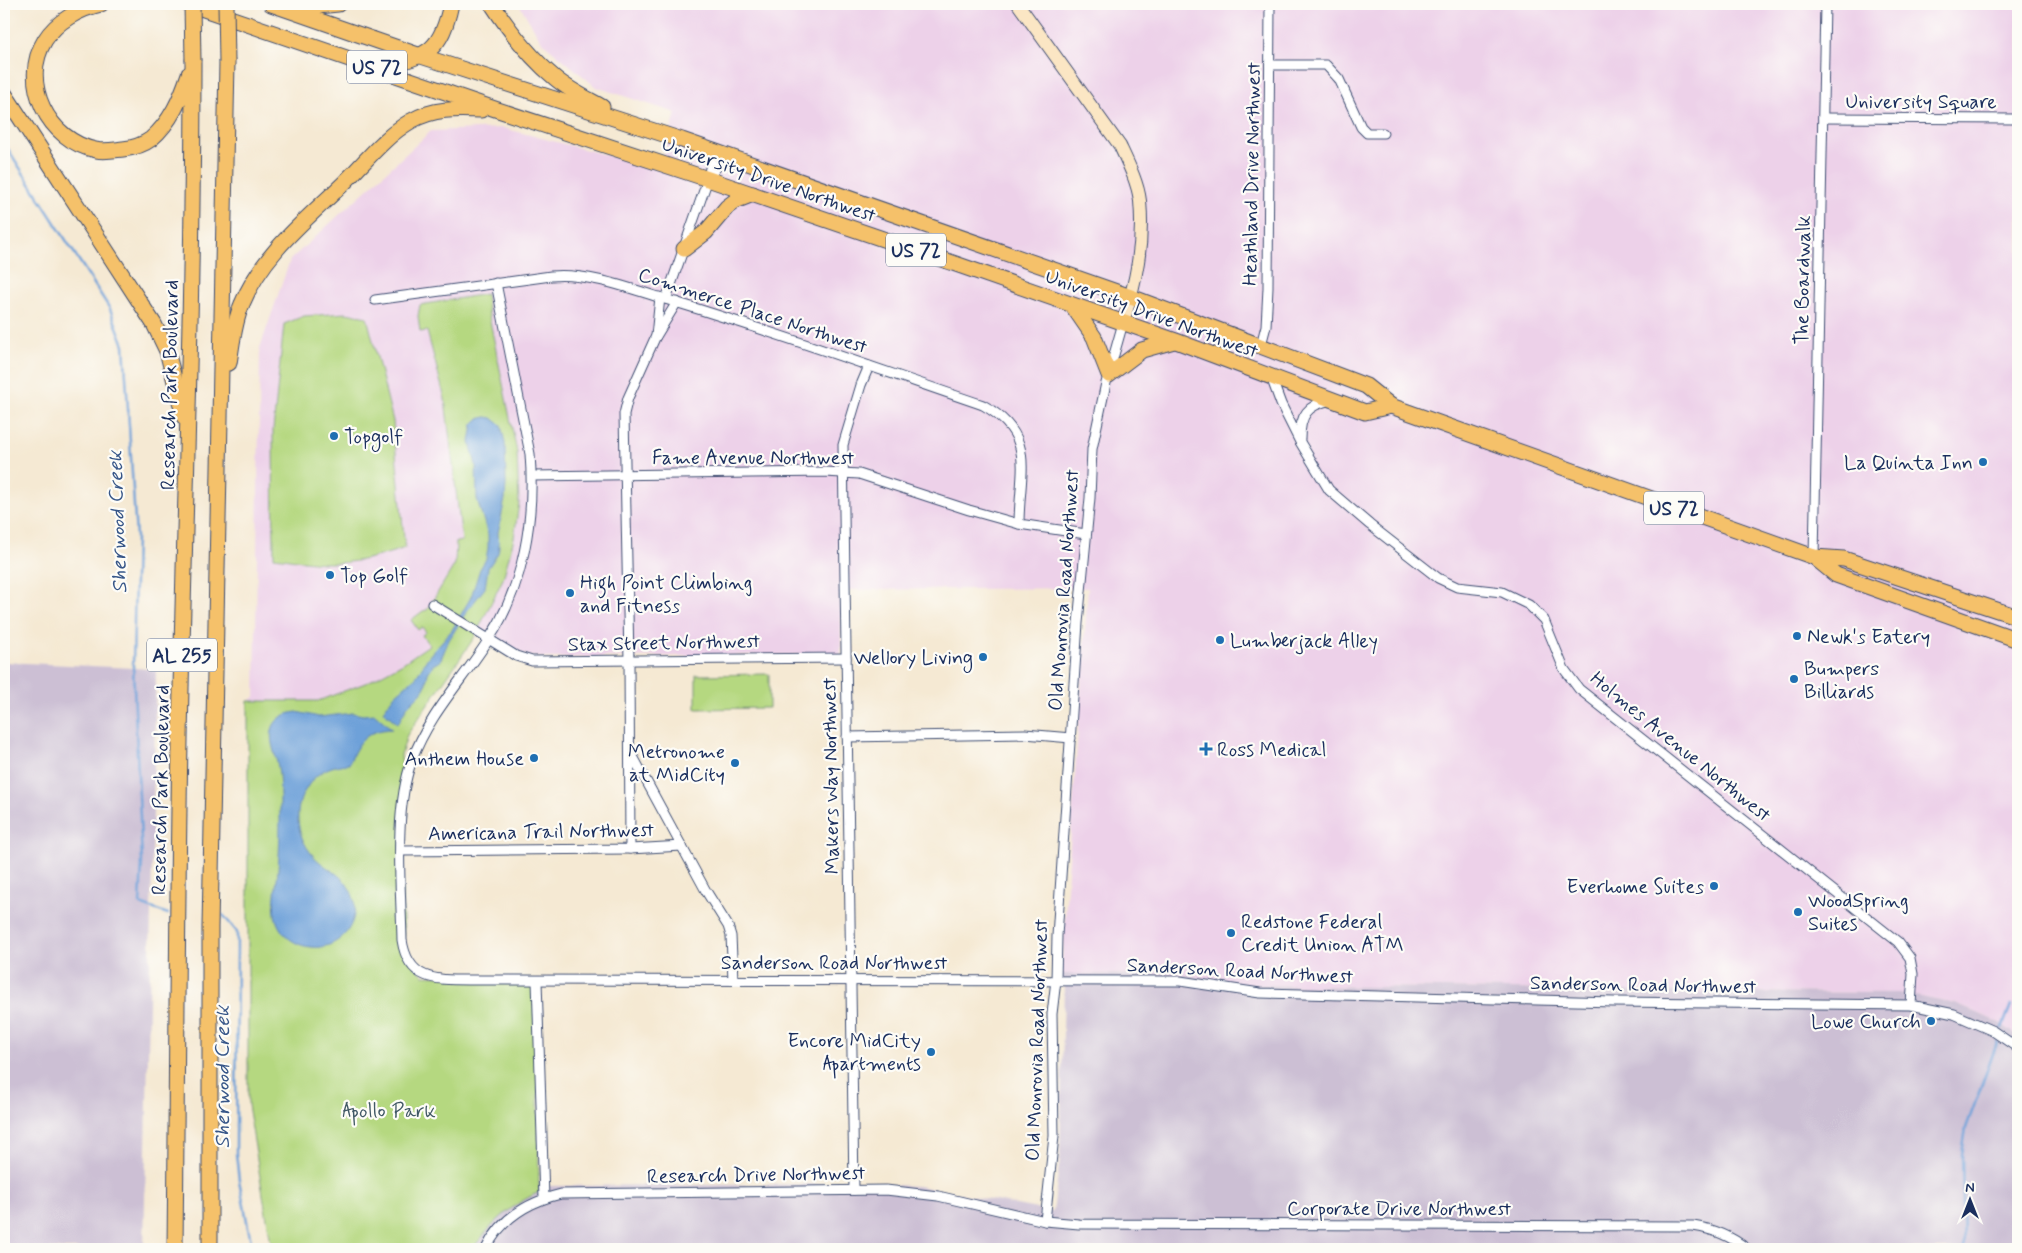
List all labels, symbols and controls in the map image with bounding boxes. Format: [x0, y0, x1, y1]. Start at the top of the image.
road number: US 72 [347, 51, 407, 84]
street label: Heathland Drive Northwest [1237, 62, 1268, 286]
street label: University Square [1845, 89, 1997, 116]
street label: University Drive Northwest [658, 131, 879, 230]
street label: The Boardwalk [1789, 215, 1818, 345]
road number: US 72 [886, 234, 946, 266]
street label: Commerce Place Northwest [635, 262, 871, 361]
street label: University Drive Northwest [1041, 263, 1262, 366]
street label: Research Park Boulevard [155, 280, 186, 490]
place label: Topgolf [344, 424, 403, 452]
marker: Topgolf [328, 430, 340, 442]
street label: Fame Avenue Northwest [652, 445, 854, 472]
water label: Sherwood Creek [101, 449, 134, 594]
place label: La Quinta Inn [1844, 450, 1973, 477]
marker: La Quinta Inn [1977, 456, 1989, 468]
street label: Old Monrovia Road Northwest [1043, 468, 1086, 712]
road number: US 72 [1644, 492, 1704, 524]
place label: Top Golf [340, 563, 408, 590]
marker: Top Golf [324, 569, 336, 581]
place label: High Point Climbing and Fitness [580, 570, 753, 620]
marker: High Point Climbing and Fitness [564, 587, 576, 599]
place label: Newk's Eatery [1807, 624, 1930, 651]
street label: Stax Street Northwest [568, 628, 760, 659]
place label: Lumberjack Alley [1230, 628, 1378, 655]
marker: Newk's Eatery [1791, 630, 1803, 642]
marker: Lumberjack Alley [1214, 634, 1226, 646]
road number: AL 255 [147, 638, 217, 672]
place label: Wellory Living [853, 645, 973, 673]
marker: Wellory Living [977, 651, 989, 663]
place label: Bumpers Billiards [1804, 656, 1879, 706]
street label: Holmes Avenue Northwest [1584, 666, 1776, 829]
marker: Bumpers Billiards [1788, 673, 1800, 685]
street label: Makers Way Northwest [816, 677, 847, 875]
street label: Research Park Boulevard [146, 685, 177, 895]
place label: Ross Medical [1217, 737, 1326, 764]
place label: Metronome at MidCity [628, 739, 725, 789]
marker: Ross Medical [1199, 742, 1213, 756]
place label: Anthem House [405, 746, 524, 773]
marker: Anthem House [528, 752, 540, 764]
marker: Metronome at MidCity [729, 757, 741, 769]
street label: Americana Trail Northwest [428, 817, 654, 848]
place label: Everhome Suites [1567, 874, 1704, 901]
marker: Everhome Suites [1708, 880, 1720, 892]
place label: WoodSpring Suites [1808, 888, 1909, 938]
marker: WoodSpring Suites [1792, 906, 1804, 918]
place label: Redstone Federal Credit Union ATM [1241, 909, 1404, 959]
street label: Old Monrovia Road Northwest [1020, 918, 1055, 1162]
marker: Redstone Federal Credit Union ATM [1225, 927, 1237, 939]
street label: Sanderson Road Northwest [721, 950, 947, 977]
street label: Sanderson Road Northwest [1126, 952, 1354, 991]
street label: Sanderson Road Northwest [1530, 970, 1757, 1001]
water label: Sherwood Creek [209, 1004, 237, 1149]
place label: Lowe Church [1811, 1009, 1921, 1036]
marker: Lowe Church [1925, 1015, 1937, 1027]
place label: Encore MidCity Apartments [787, 1028, 921, 1079]
marker: Encore MidCity Apartments [925, 1046, 937, 1058]
park label: Apollo Park [342, 1098, 436, 1126]
street label: Research Drive Northwest [647, 1160, 866, 1191]
north arrow [1944, 1176, 1994, 1226]
text: N [1965, 1179, 1975, 1197]
street label: Corporate Drive Northwest [1287, 1196, 1511, 1223]

